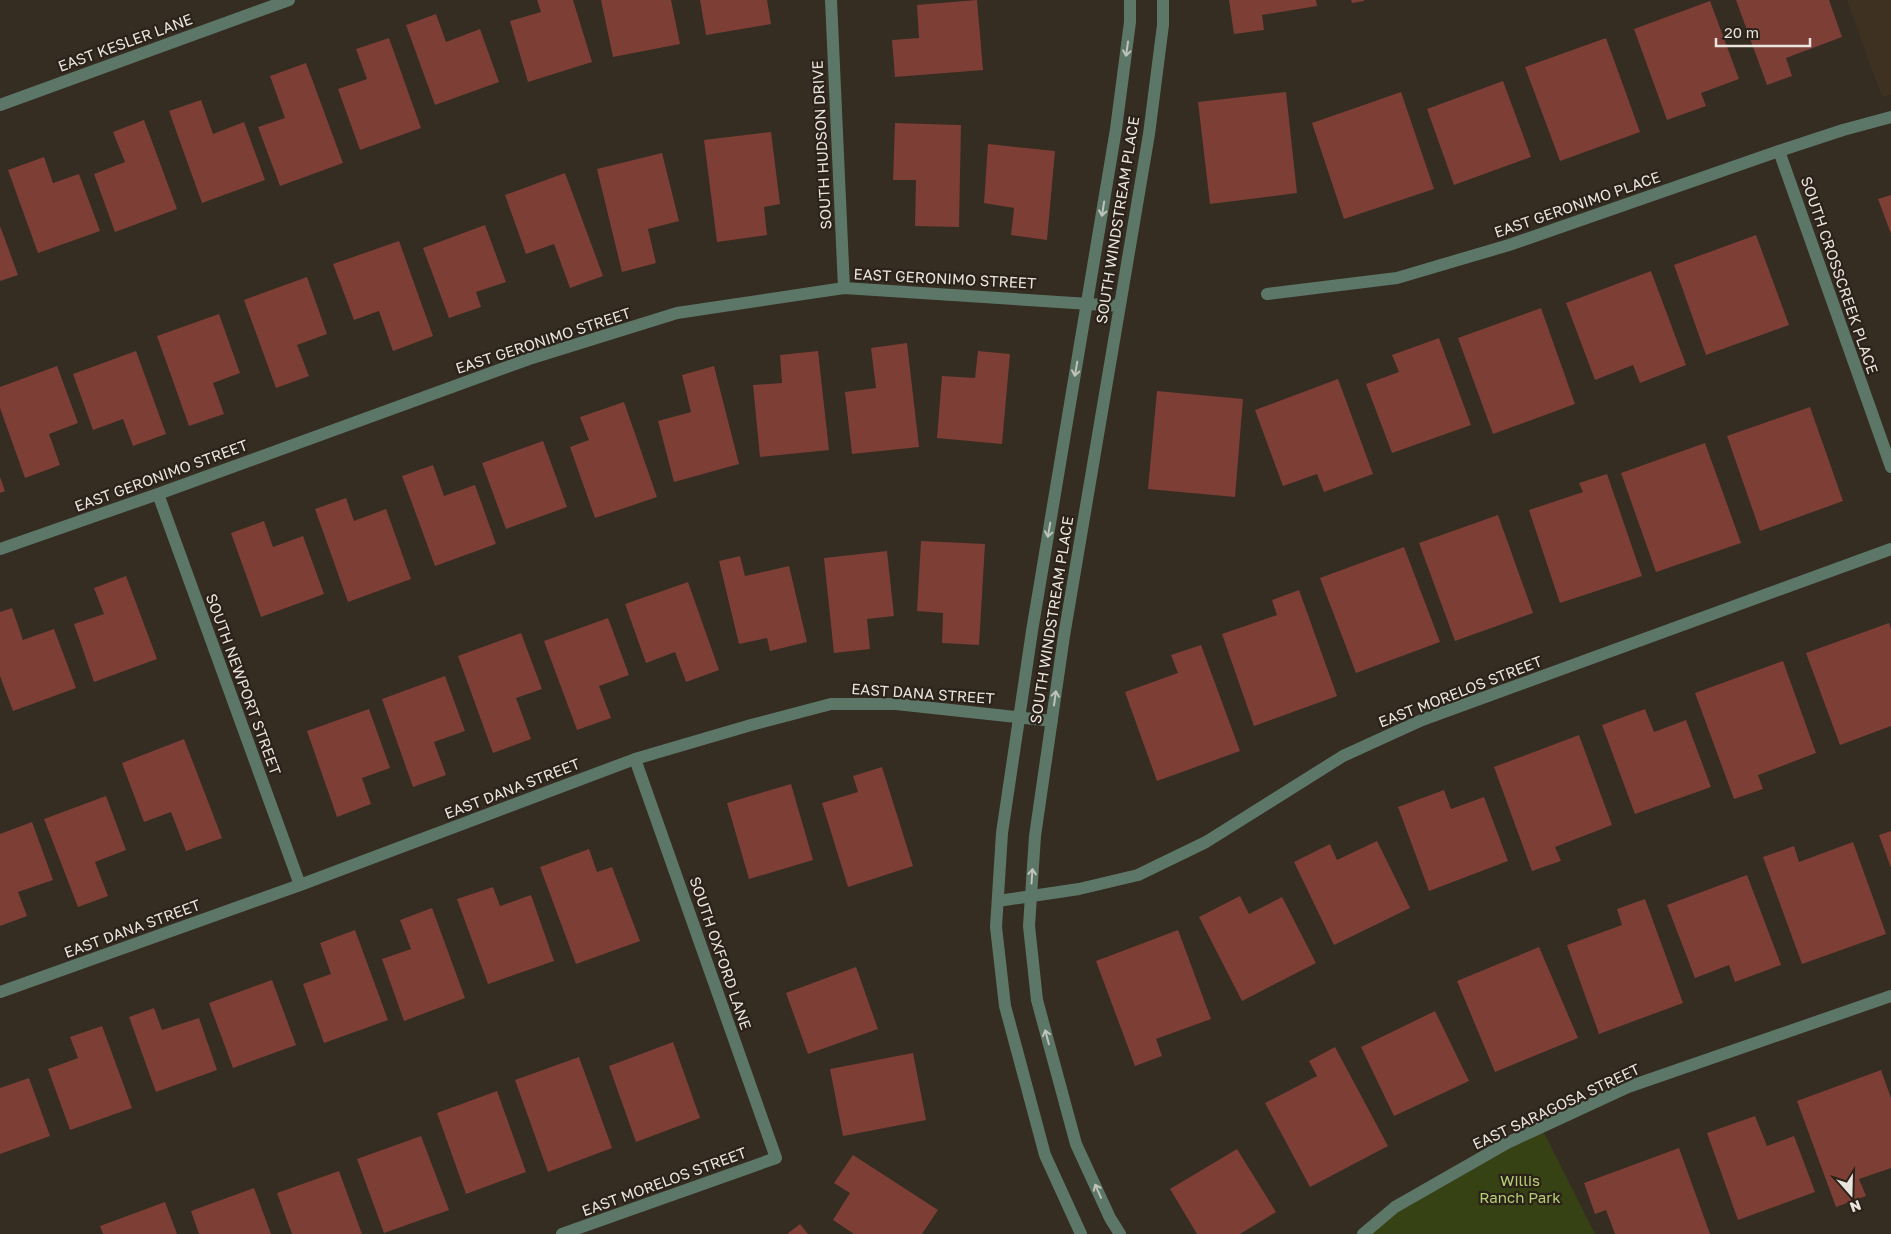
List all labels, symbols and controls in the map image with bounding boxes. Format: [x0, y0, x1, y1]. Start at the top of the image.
street label: EAST KESLER LANE [55, 9, 195, 75]
scale bar [1716, 15, 1810, 47]
text: 20 m [1724, 23, 1759, 41]
one-way arrow [1122, 40, 1132, 56]
street label: SOUTH HUDSON DRIVE [808, 60, 834, 230]
street label: SOUTH WINDSTREAM PLACE [1092, 115, 1142, 325]
street label: EAST GERONIMO PLACE [1492, 167, 1662, 241]
street label: SOUTH CROSSCREEK PLACE [1798, 174, 1882, 376]
one-way arrow [1097, 201, 1107, 217]
street label: EAST GERONIMO STREET [853, 264, 1037, 292]
street label: EAST GERONIMO STREET [453, 303, 633, 377]
one-way arrow [1070, 361, 1080, 377]
street label: EAST GERONIMO STREET [72, 435, 250, 515]
street label: SOUTH WINDSTREAM PLACE [1026, 515, 1076, 725]
one-way arrow [1043, 521, 1053, 537]
street label: SOUTH NEWPORT STREET [203, 591, 285, 777]
street label: EAST MORELOS STREET [1376, 651, 1544, 731]
street label: EAST DANA STREET [851, 679, 995, 707]
one-way arrow [1050, 690, 1060, 706]
street label: EAST DANA STREET [442, 754, 582, 822]
one-way arrow [1028, 868, 1037, 884]
street label: SOUTH OXFORD LANE [686, 874, 756, 1032]
street label: EAST DANA STREET [61, 895, 203, 961]
one-way arrow [1042, 1029, 1052, 1045]
street label: EAST SARAGOSA STREET [1469, 1059, 1643, 1153]
street label: EAST MORELOS STREET [579, 1143, 749, 1219]
north arrow [1826, 1169, 1876, 1219]
park label: Willis Ranch Park [1479, 1171, 1561, 1206]
one-way arrow [1092, 1184, 1102, 1199]
text: N [1848, 1197, 1864, 1216]

